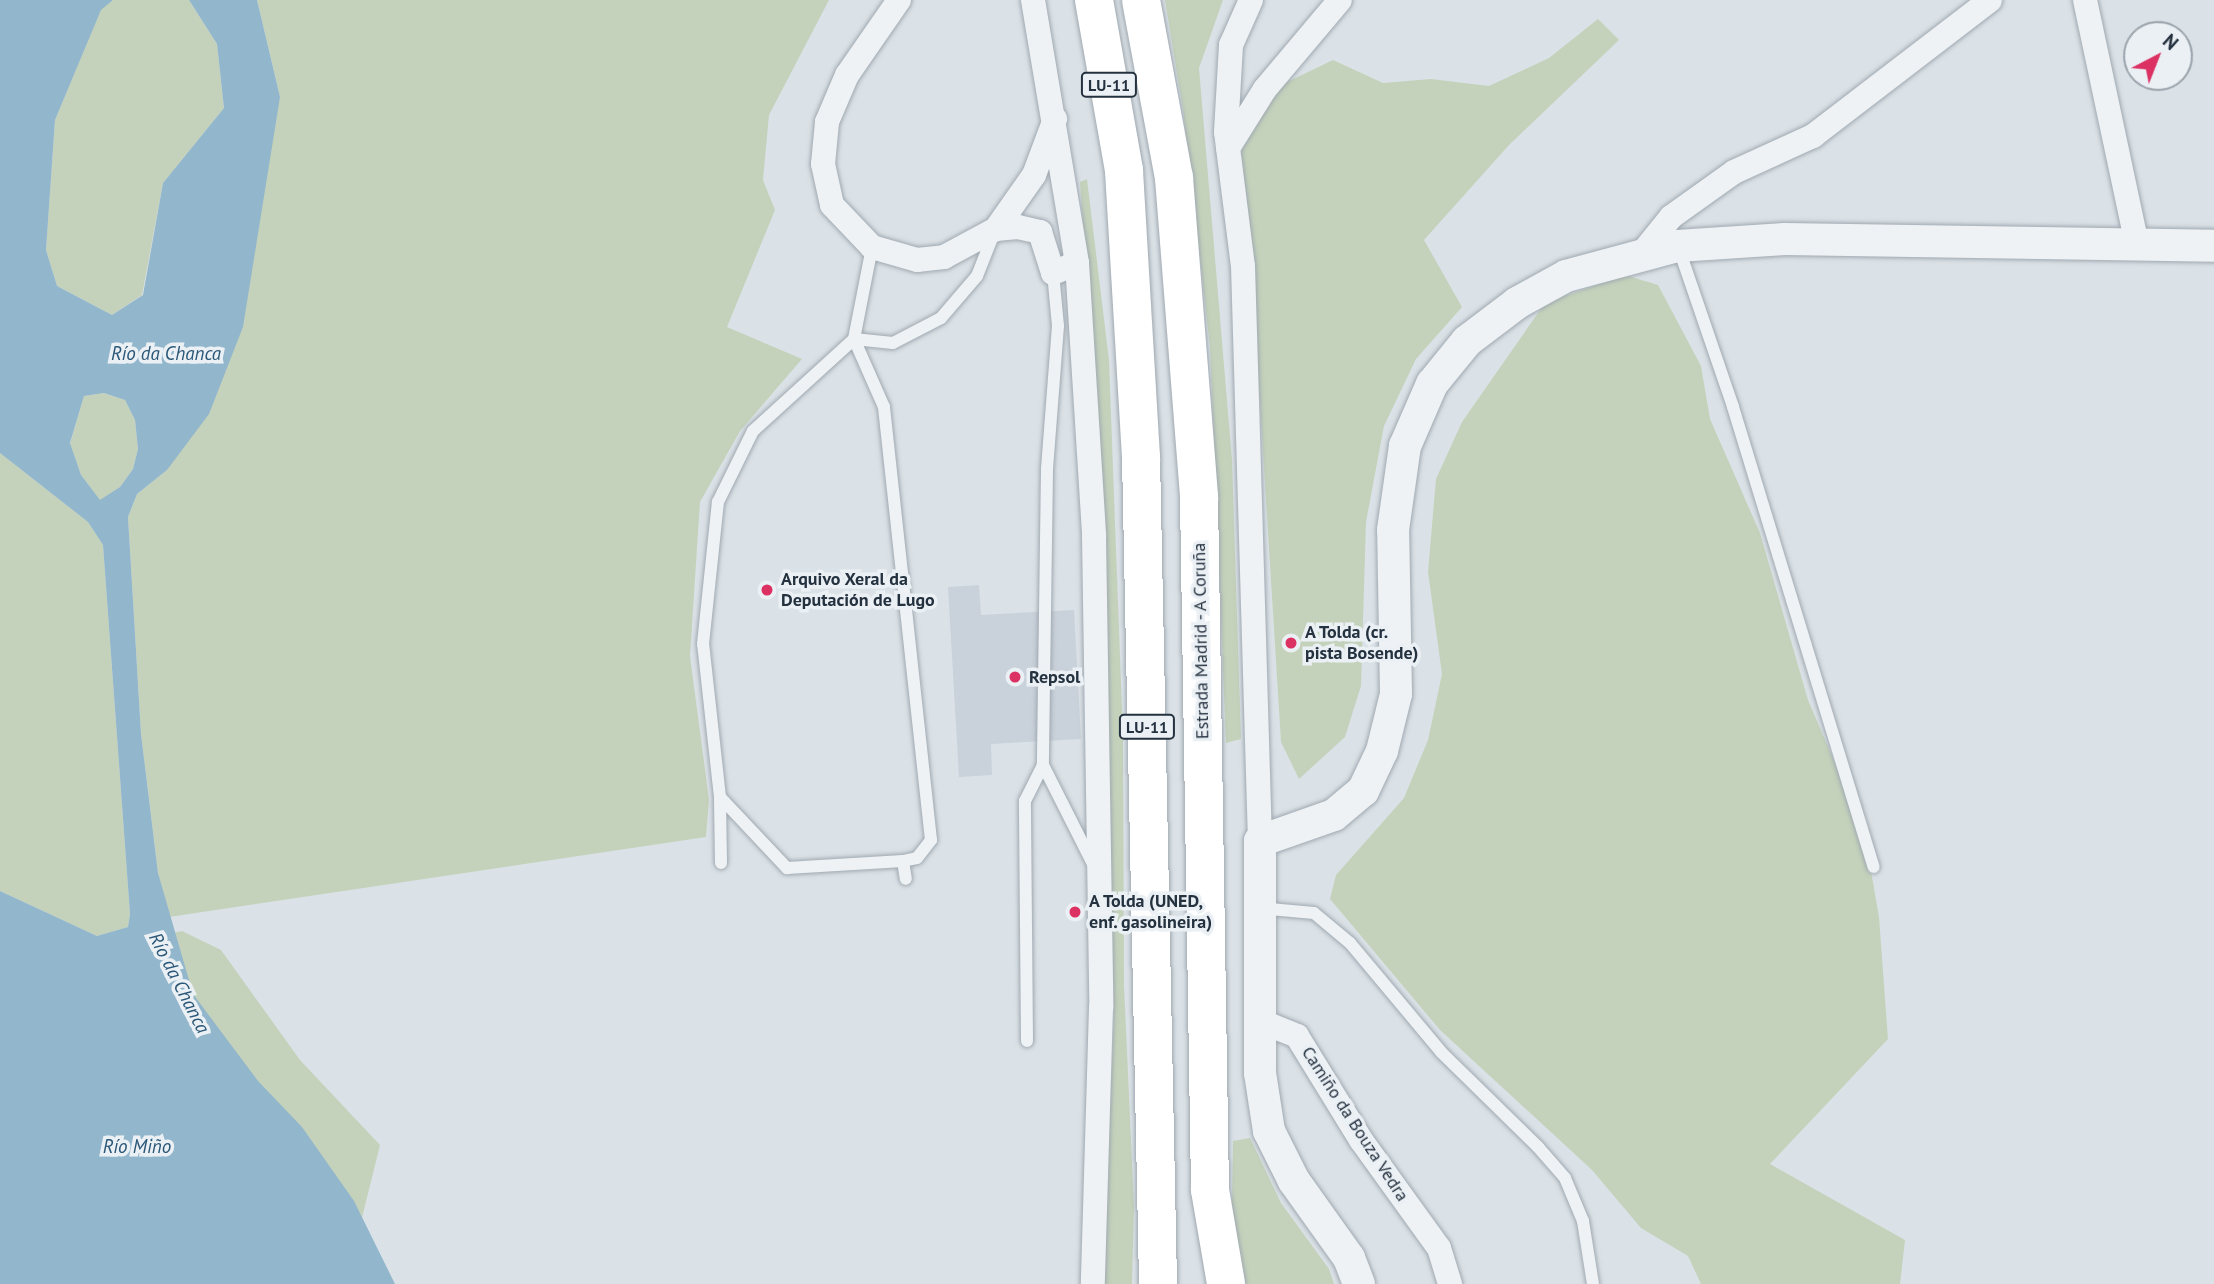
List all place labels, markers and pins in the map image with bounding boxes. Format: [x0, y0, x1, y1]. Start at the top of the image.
place label: Arquivo Xeral da Deputación de Lugo [781, 569, 935, 612]
marker: Arquivo Xeral da Deputación de Lugo [759, 582, 775, 598]
place label: A Tolda (cr. pista Bosende) [1305, 622, 1418, 664]
marker: A Tolda (cr. pista Bosende) [1283, 635, 1299, 651]
place label: Repsol [1029, 666, 1080, 688]
marker: Repsol [1007, 669, 1023, 685]
place label: A Tolda (UNED, enf. gasolineira) [1089, 891, 1213, 934]
marker: A Tolda (UNED, enf. gasolineira) [1067, 904, 1083, 920]

